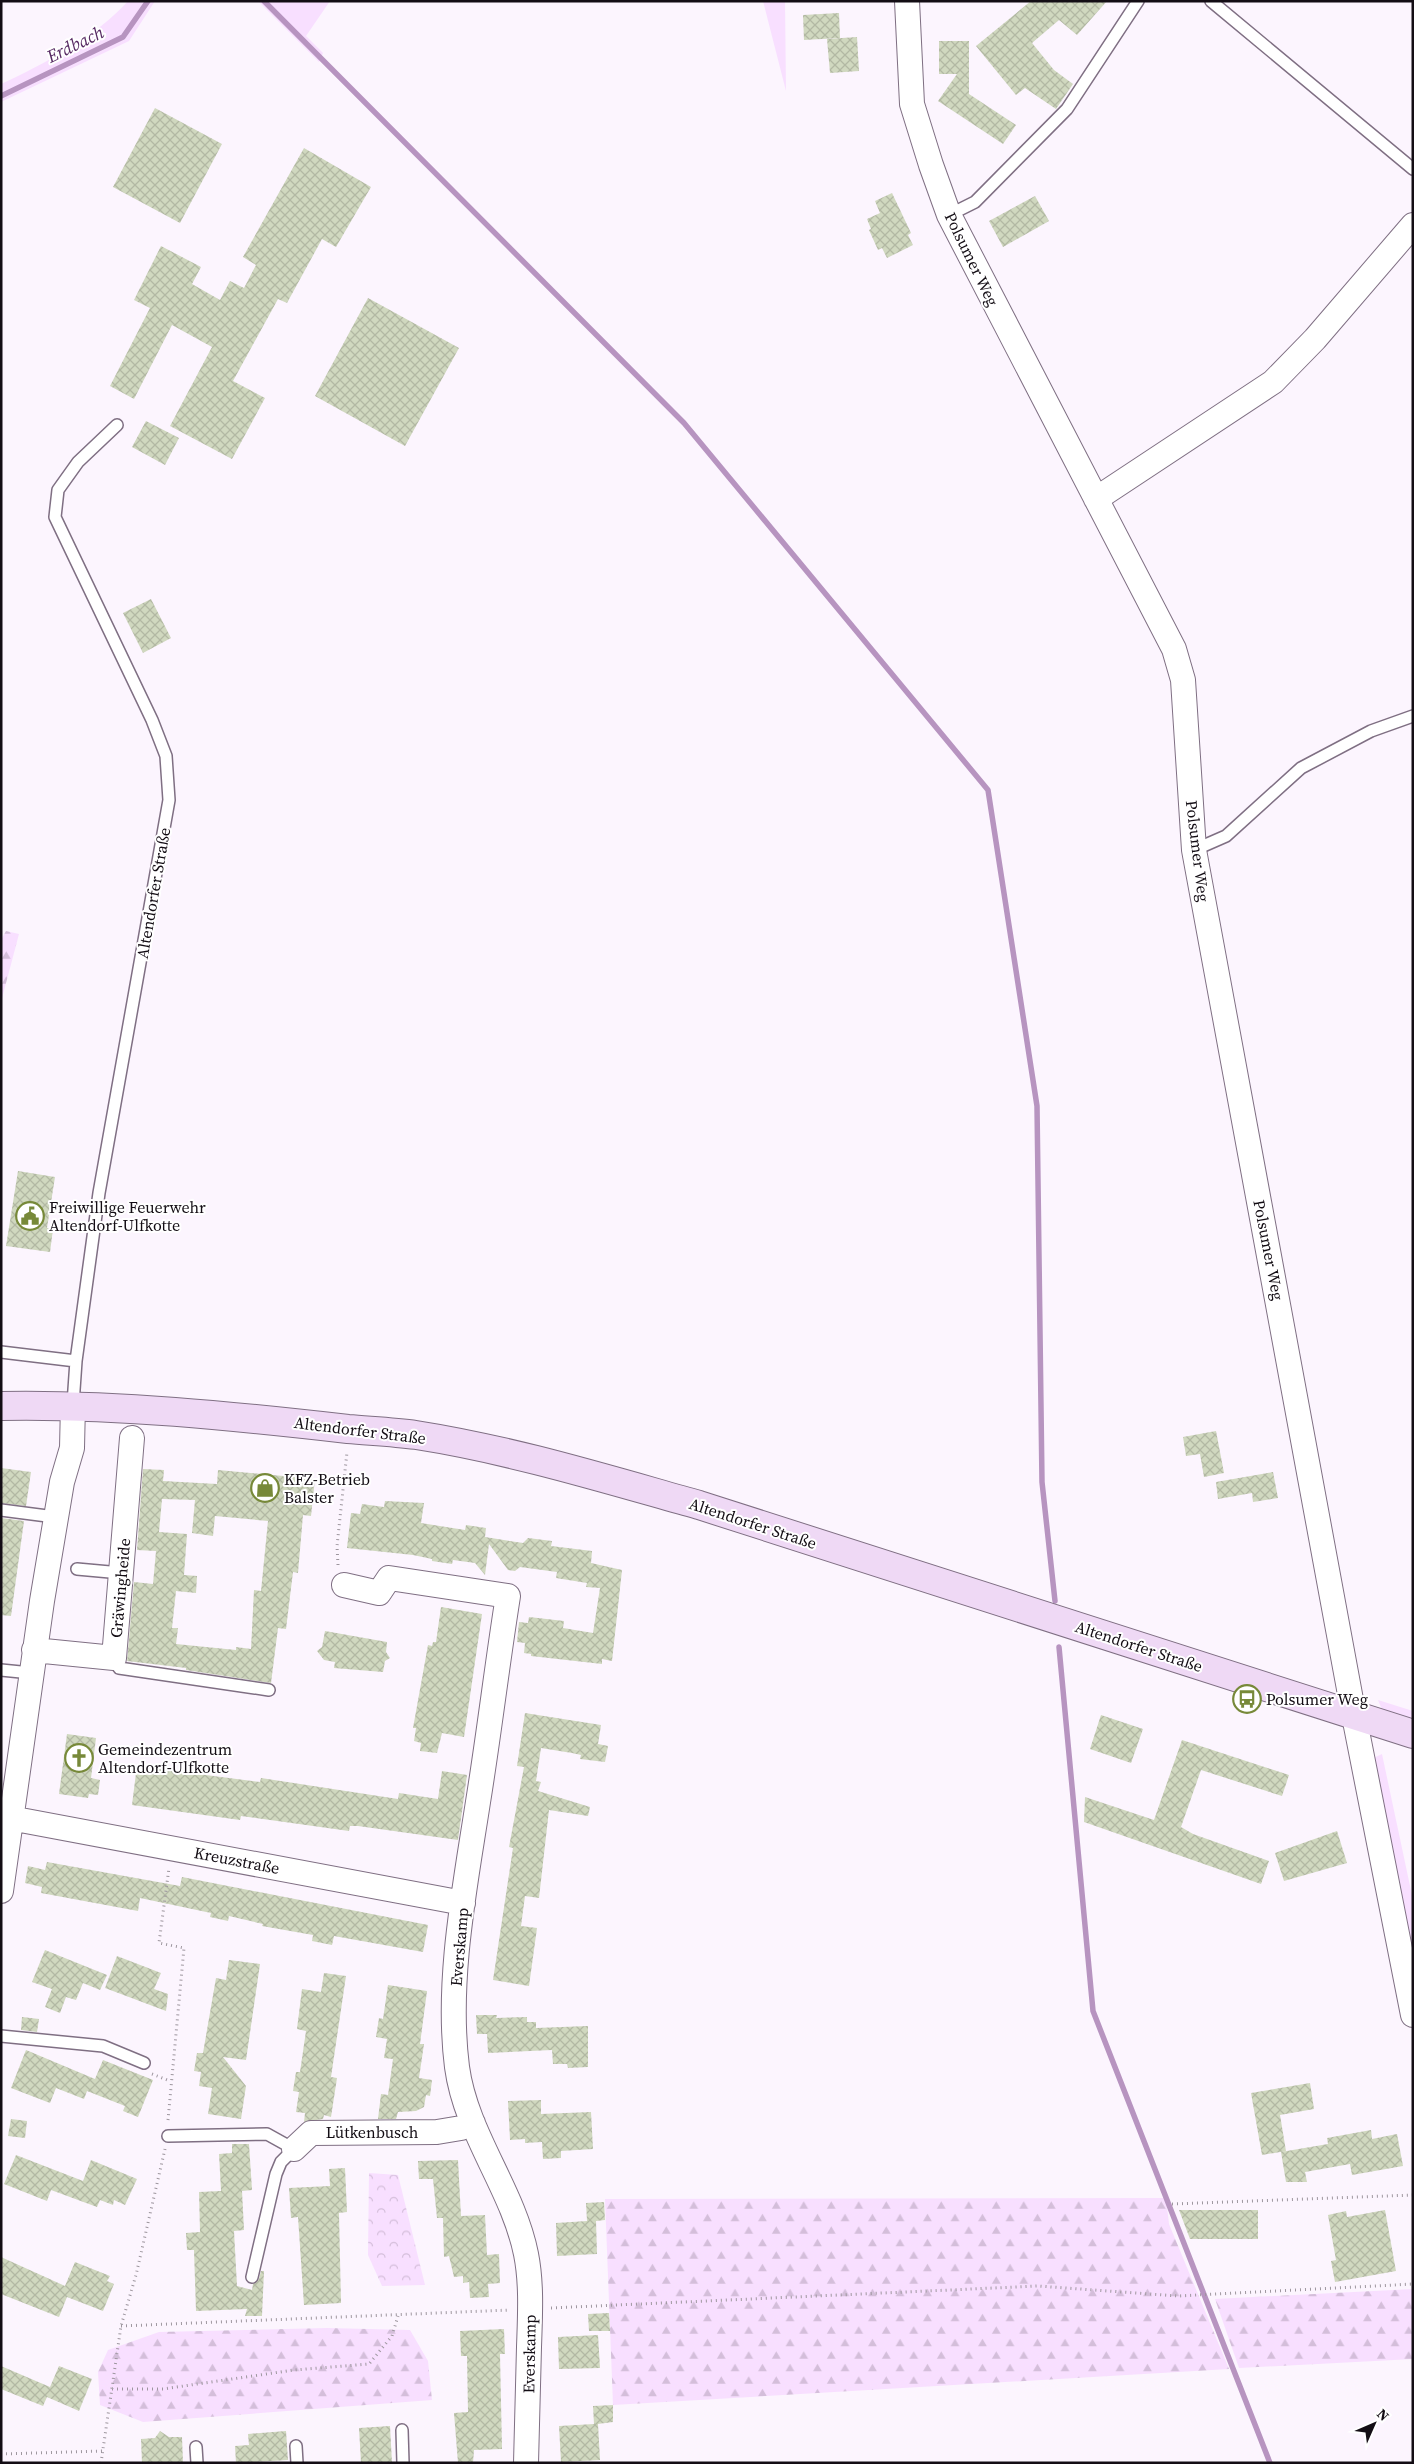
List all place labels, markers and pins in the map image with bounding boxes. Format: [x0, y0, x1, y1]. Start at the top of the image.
place label: Freiwillige Feuerwehr Altendorf-Ulfkotte [49, 1196, 206, 1236]
public building icon: Freiwillige Feuerwehr Altendorf-Ulfkotte [15, 1201, 45, 1231]
place label: KFZ-Betrieb Balster [284, 1468, 370, 1508]
shop icon: KFZ-Betrieb Balster [250, 1473, 280, 1503]
bus stop icon: Polsumer Weg [1232, 1684, 1262, 1714]
place label: Polsumer Weg [1266, 1688, 1368, 1710]
place label: Gemeindezentrum Altendorf-Ulfkotte [98, 1738, 232, 1778]
church icon: Gemeindezentrum Altendorf-Ulfkotte [64, 1743, 94, 1773]

